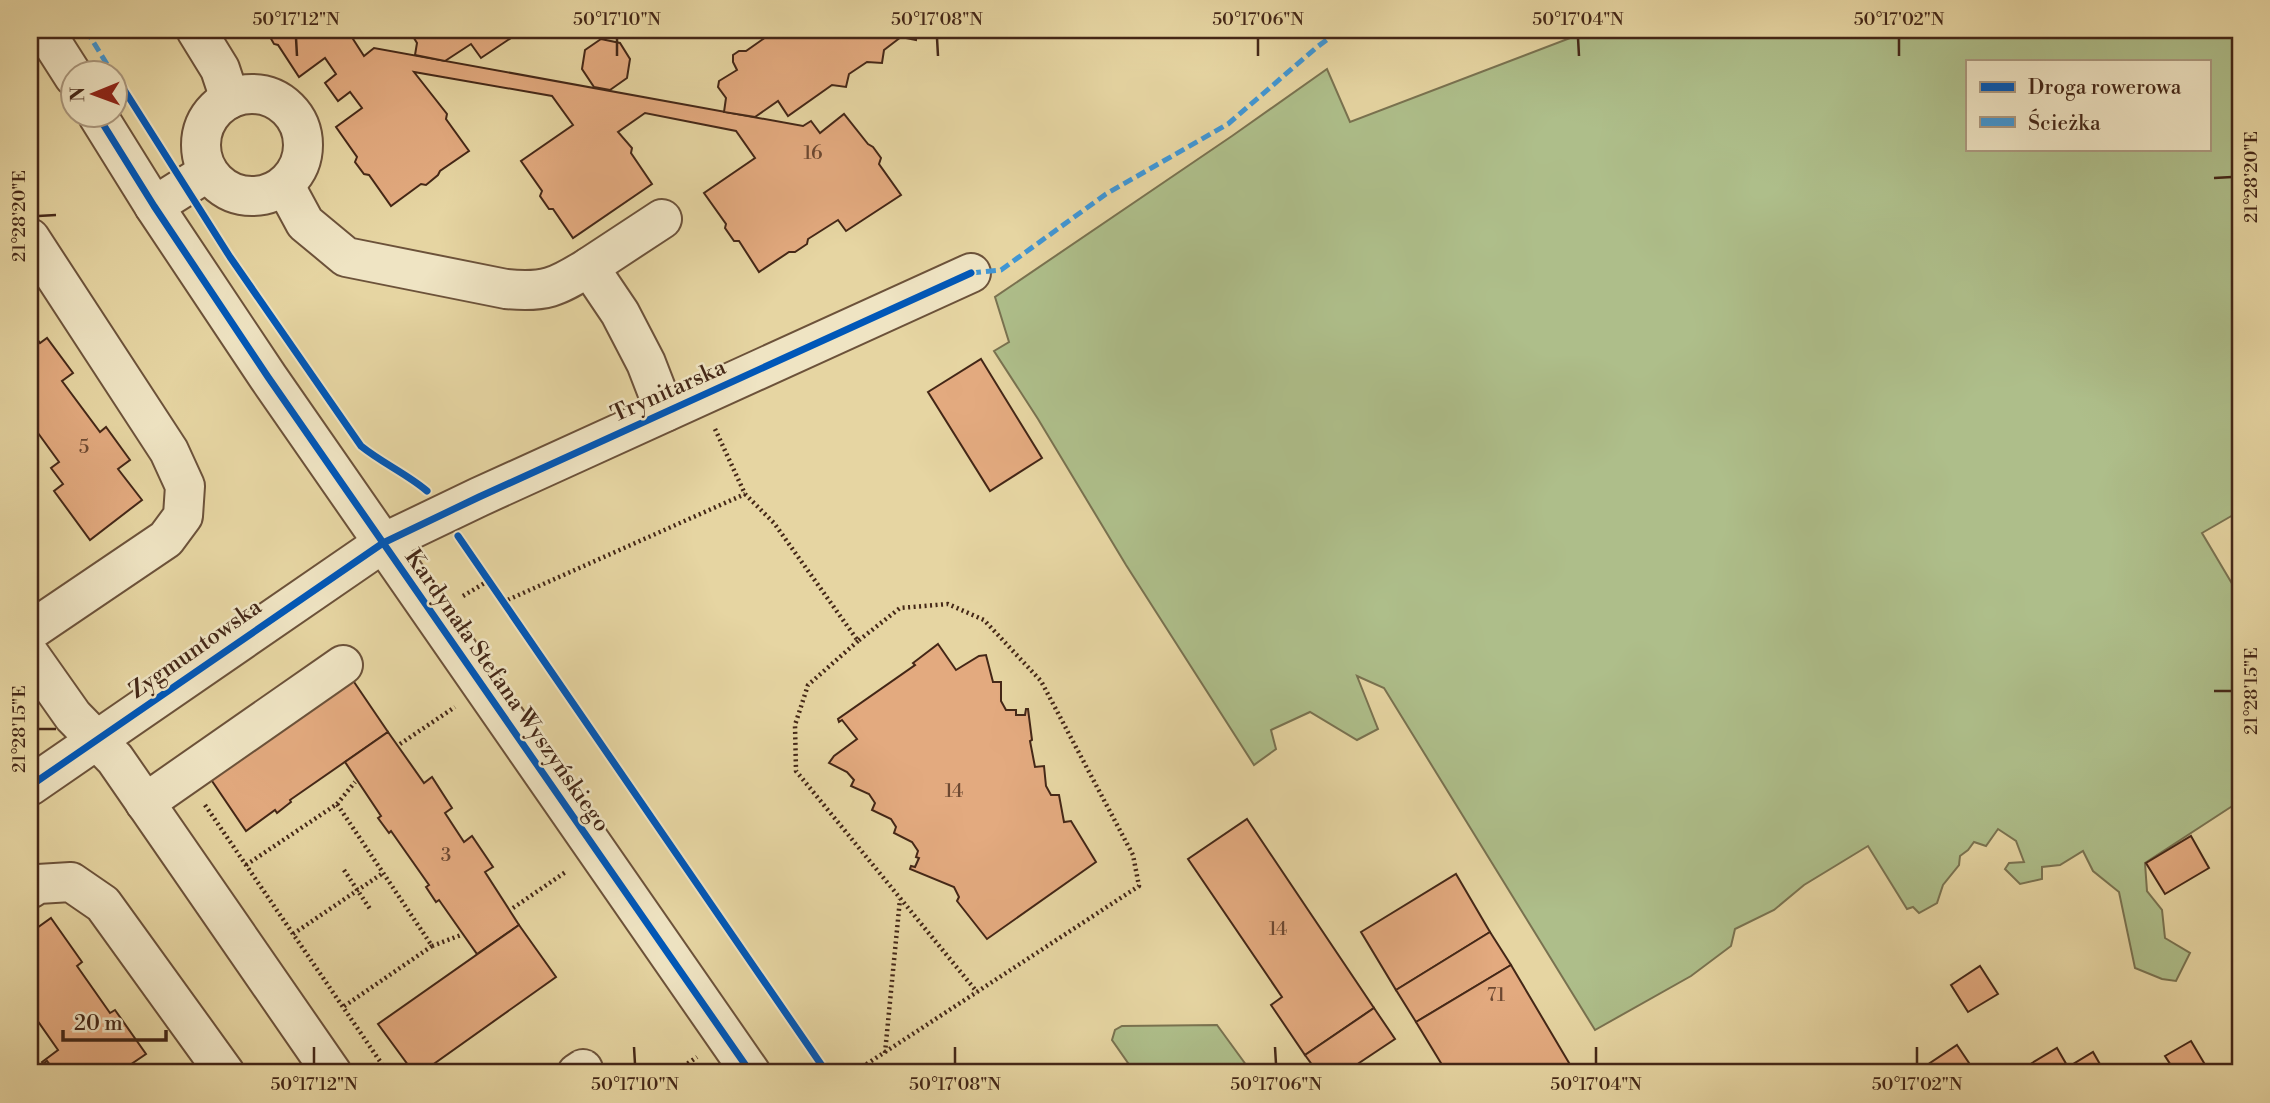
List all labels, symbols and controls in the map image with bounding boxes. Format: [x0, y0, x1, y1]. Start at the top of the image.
text: 50°17'12"N [252, 8, 340, 31]
text: 50°17'10"N [573, 8, 662, 31]
text: 50°17'08"N [891, 8, 983, 31]
text: 50°17'06"N [1212, 8, 1304, 31]
text: 50°17'04"N [1532, 8, 1624, 31]
text: 50°17'02"N [1854, 8, 1945, 31]
north arrow [60, 60, 130, 130]
legend [1966, 60, 2210, 150]
text: Droga rowerowa [2028, 75, 2182, 101]
text: N [66, 87, 90, 102]
text: Ścieżka [2028, 108, 2101, 137]
text: 21°28'20"E [2240, 131, 2263, 223]
house number: 16 [803, 141, 823, 165]
text: 21°28'20"E [8, 170, 31, 262]
street label: Trynitarska [607, 353, 730, 429]
house number: 5 [79, 435, 89, 459]
street label: Kardynała Stefana Wyszyńskiego [399, 544, 616, 837]
street label: Zygmuntowska [124, 593, 267, 705]
text: 21°28'15"E [2240, 647, 2263, 735]
text: 21°28'15"E [8, 685, 31, 773]
house number: 14 [945, 779, 963, 803]
house number: 3 [441, 843, 451, 867]
house number: 14 [1269, 917, 1287, 941]
house number: 71 [1487, 983, 1505, 1007]
scale bar [63, 998, 166, 1042]
text: 20 m [74, 1011, 123, 1037]
text: 50°17'12"N [270, 1073, 358, 1096]
text: 50°17'10"N [591, 1073, 680, 1096]
text: 50°17'08"N [909, 1073, 1001, 1096]
text: 50°17'06"N [1230, 1073, 1322, 1096]
text: 50°17'04"N [1550, 1073, 1642, 1096]
text: 50°17'02"N [1872, 1073, 1963, 1096]

